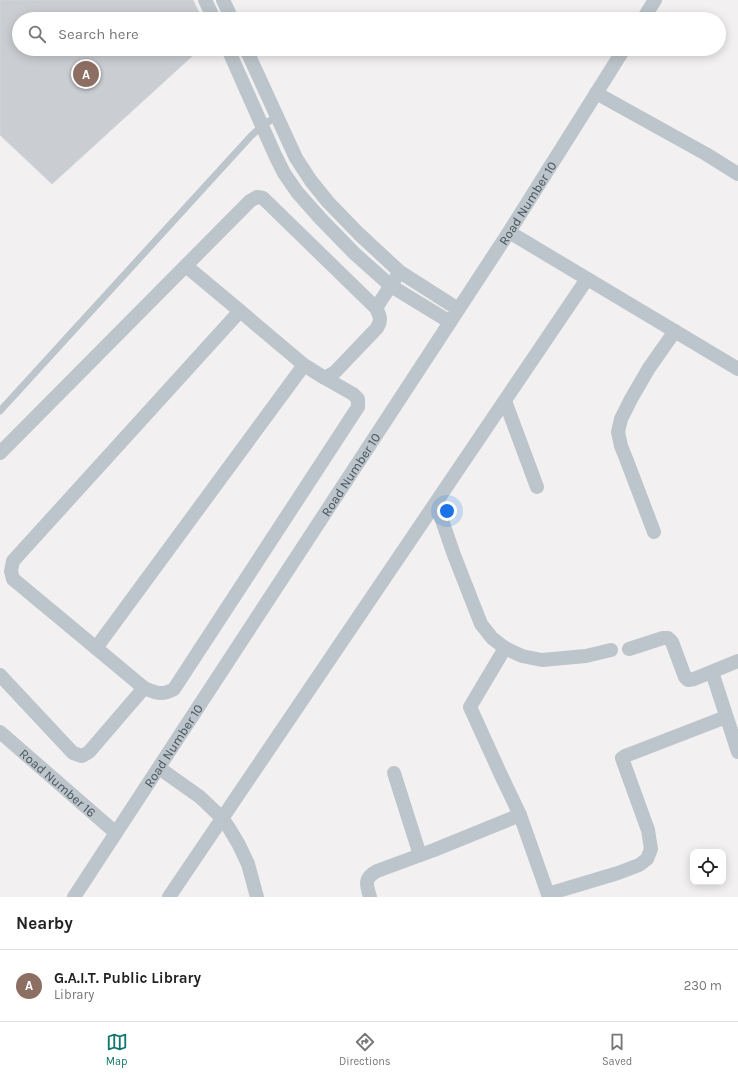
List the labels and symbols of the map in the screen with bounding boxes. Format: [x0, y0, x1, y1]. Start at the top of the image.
pin: A [73, 59, 99, 89]
street label: Road Number 10 [495, 158, 559, 248]
street label: Road Number 10 [318, 430, 383, 519]
your location [437, 501, 457, 521]
street label: Road Number 10 [140, 701, 206, 790]
street label: Road Number 16 [17, 745, 99, 820]

